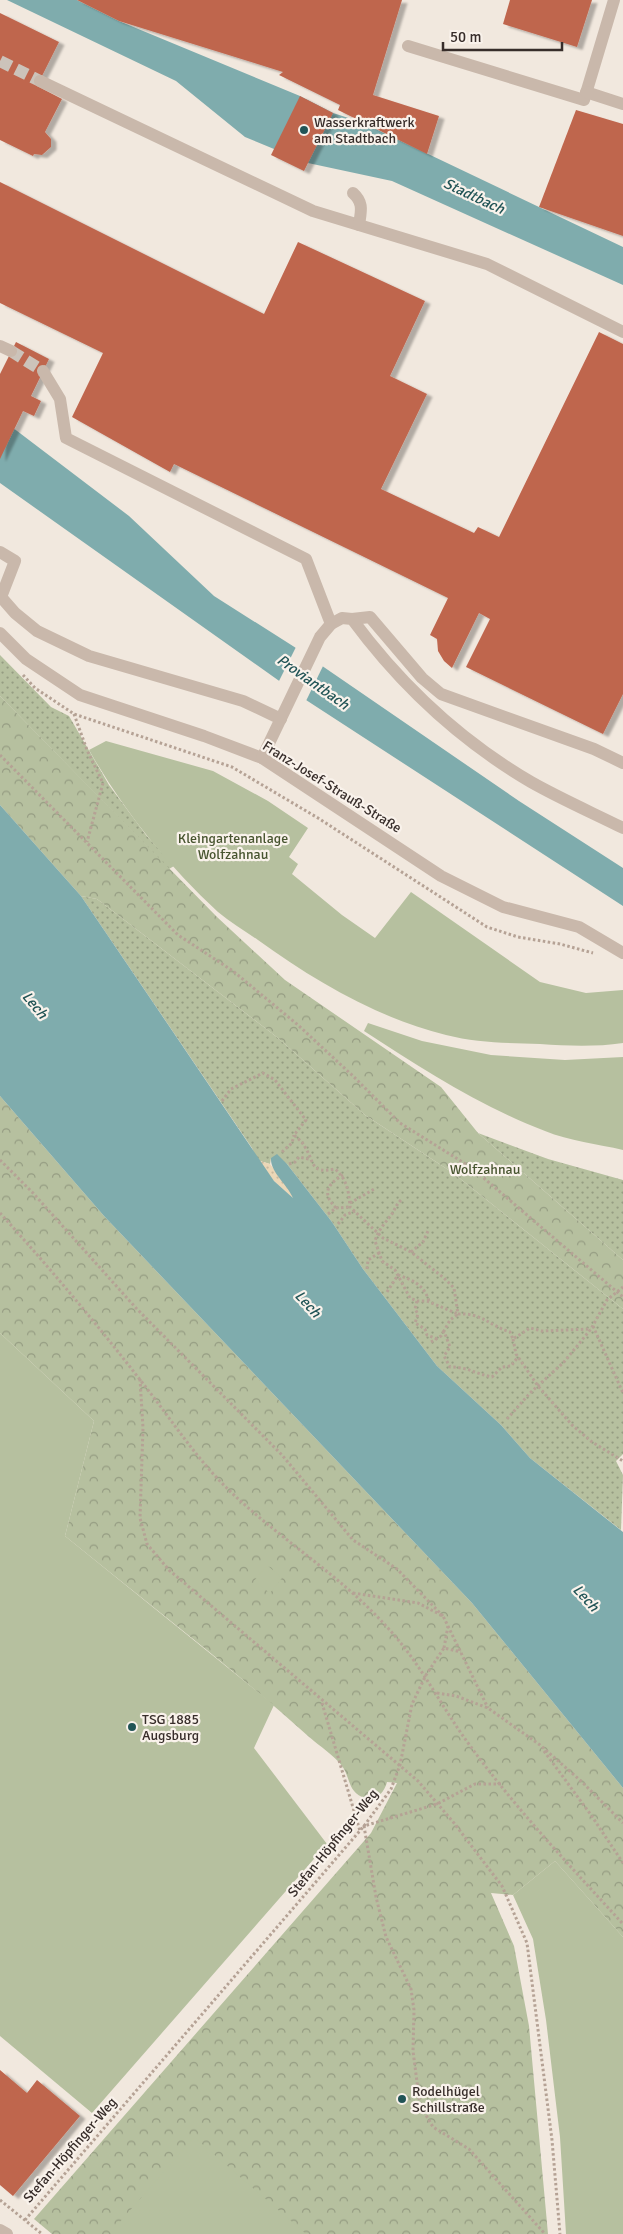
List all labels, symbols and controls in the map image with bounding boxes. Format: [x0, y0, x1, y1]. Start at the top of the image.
scale bar [443, 20, 562, 52]
text: 50 m [450, 28, 481, 46]
place label: Wasserkraftwerk am Stadtbach [314, 114, 414, 147]
marker: Wasserkraftwerk am Stadtbach [298, 124, 310, 136]
water label: Stadtbach [441, 174, 508, 218]
water label: Proviantbach [274, 651, 353, 714]
street label: Franz-Josef-Strauß-Straße [259, 737, 405, 837]
park label: Kleingartenanlage Wolfzahnau [178, 830, 288, 863]
water label: Lech [18, 988, 52, 1023]
park label: Wolfzahnau [450, 1161, 520, 1178]
water label: Lech [291, 1287, 325, 1322]
water label: Lech [569, 1581, 603, 1616]
place label: TSG 1885 Augsburg [142, 1711, 199, 1744]
marker: TSG 1885 Augsburg [126, 1721, 138, 1733]
street label: Stefan-Höpfinger-Weg [284, 1786, 382, 1900]
place label: Rodelhügel Schillstraße [412, 2083, 485, 2116]
marker: Rodelhügel Schillstraße [396, 2093, 408, 2105]
street label: Stefan-Höpfinger-Weg [20, 2094, 120, 2206]

